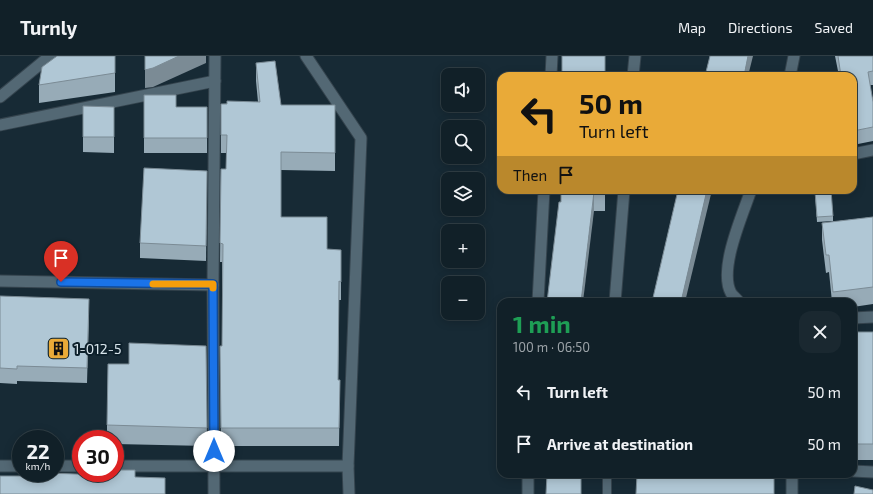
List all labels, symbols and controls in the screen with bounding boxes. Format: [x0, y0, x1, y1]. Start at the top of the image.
text: Turnly [20, 16, 77, 39]
text: Map [678, 19, 706, 36]
text: Directions [728, 19, 793, 36]
text: Saved [815, 19, 853, 36]
map controls [441, 68, 485, 320]
button: sound [441, 68, 485, 112]
text: 50 m [579, 86, 643, 120]
icon: left [513, 88, 565, 140]
button: search [441, 120, 485, 164]
text: Turn left [579, 120, 649, 142]
icon: arrive [555, 164, 577, 186]
text: Then [513, 166, 547, 184]
button: layers [441, 172, 485, 216]
button: + [441, 224, 485, 268]
pin [44, 241, 78, 282]
icon: arrive [50, 247, 72, 269]
button: − [441, 276, 485, 320]
text: 1 min [513, 309, 571, 338]
button: close [799, 311, 841, 353]
building icon: 1-012-5 [45, 335, 71, 361]
text: 100 m · 06:50 [513, 339, 590, 355]
place label: 1-012-5 [74, 340, 122, 357]
icon: left [513, 381, 535, 403]
text: Turn left [547, 383, 608, 401]
text: 50 m [807, 383, 841, 401]
speed limit sign: 30 [72, 430, 124, 482]
position arrow [193, 430, 235, 472]
icon: arrive [513, 433, 535, 455]
text: Arrive at destination [547, 435, 693, 453]
text: 50 m [807, 435, 841, 453]
text: 22 [26, 439, 50, 463]
text: km/h [26, 460, 50, 472]

